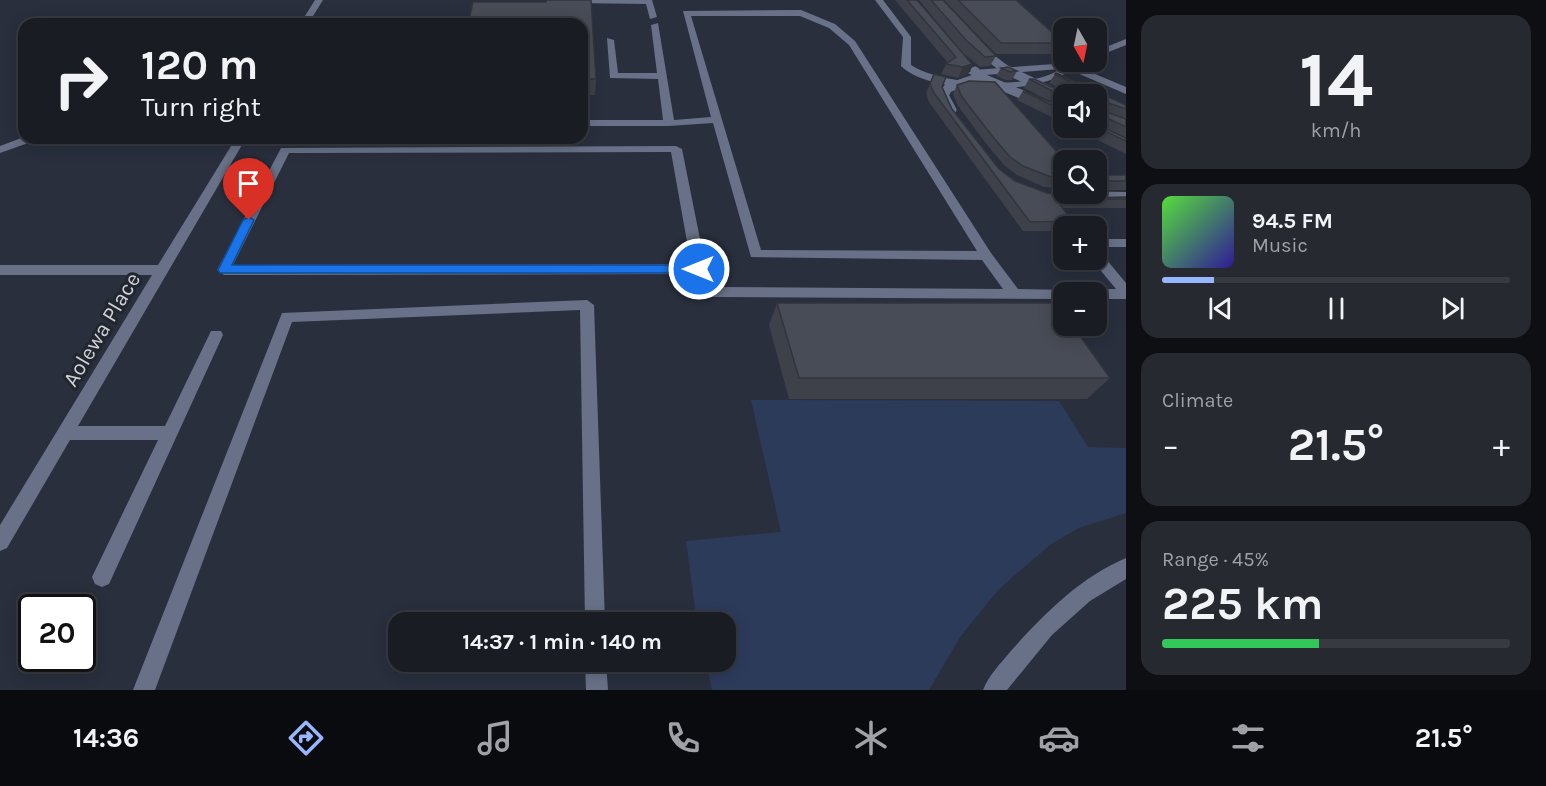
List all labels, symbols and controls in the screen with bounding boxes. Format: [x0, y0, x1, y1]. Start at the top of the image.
north arrow [1053, 18, 1107, 72]
map controls [1053, 18, 1107, 336]
text: 14 [1299, 34, 1373, 126]
text: 120 m [141, 40, 258, 90]
icon: right [42, 42, 120, 120]
button: sound [1053, 84, 1107, 138]
text: Turn right [141, 91, 261, 123]
text: km/h [1311, 119, 1361, 142]
button: search [1053, 150, 1107, 204]
pin [223, 158, 274, 220]
icon: arrive [232, 167, 265, 200]
text: 94.5 FM [1252, 208, 1333, 234]
button: + [1053, 216, 1107, 270]
text: Music [1252, 234, 1308, 257]
position arrow [667, 237, 731, 301]
street label: Aolewa Place [58, 268, 146, 391]
button: − [1053, 282, 1107, 336]
icon: previous [1204, 292, 1237, 325]
icon: pause [1320, 292, 1353, 325]
icon: next [1436, 292, 1469, 325]
text: Climate [1162, 389, 1233, 412]
text: 21.5° [1288, 419, 1384, 471]
text: − [1162, 426, 1179, 464]
text: + [1493, 426, 1510, 464]
text: Range · 45% [1162, 548, 1269, 571]
text: 225 km [1162, 578, 1323, 630]
speed limit sign: 20 [18, 594, 96, 672]
text: 14:37 · 1 min · 140 m [462, 629, 662, 655]
icon: directions [285, 717, 327, 759]
icon: music [474, 717, 516, 759]
icon: phone [662, 717, 704, 759]
icon: climate [850, 717, 892, 759]
icon: car [1038, 717, 1080, 759]
icon: filters [1227, 717, 1269, 759]
text: 14:36 [73, 722, 139, 754]
text: 21.5° [1415, 722, 1473, 754]

